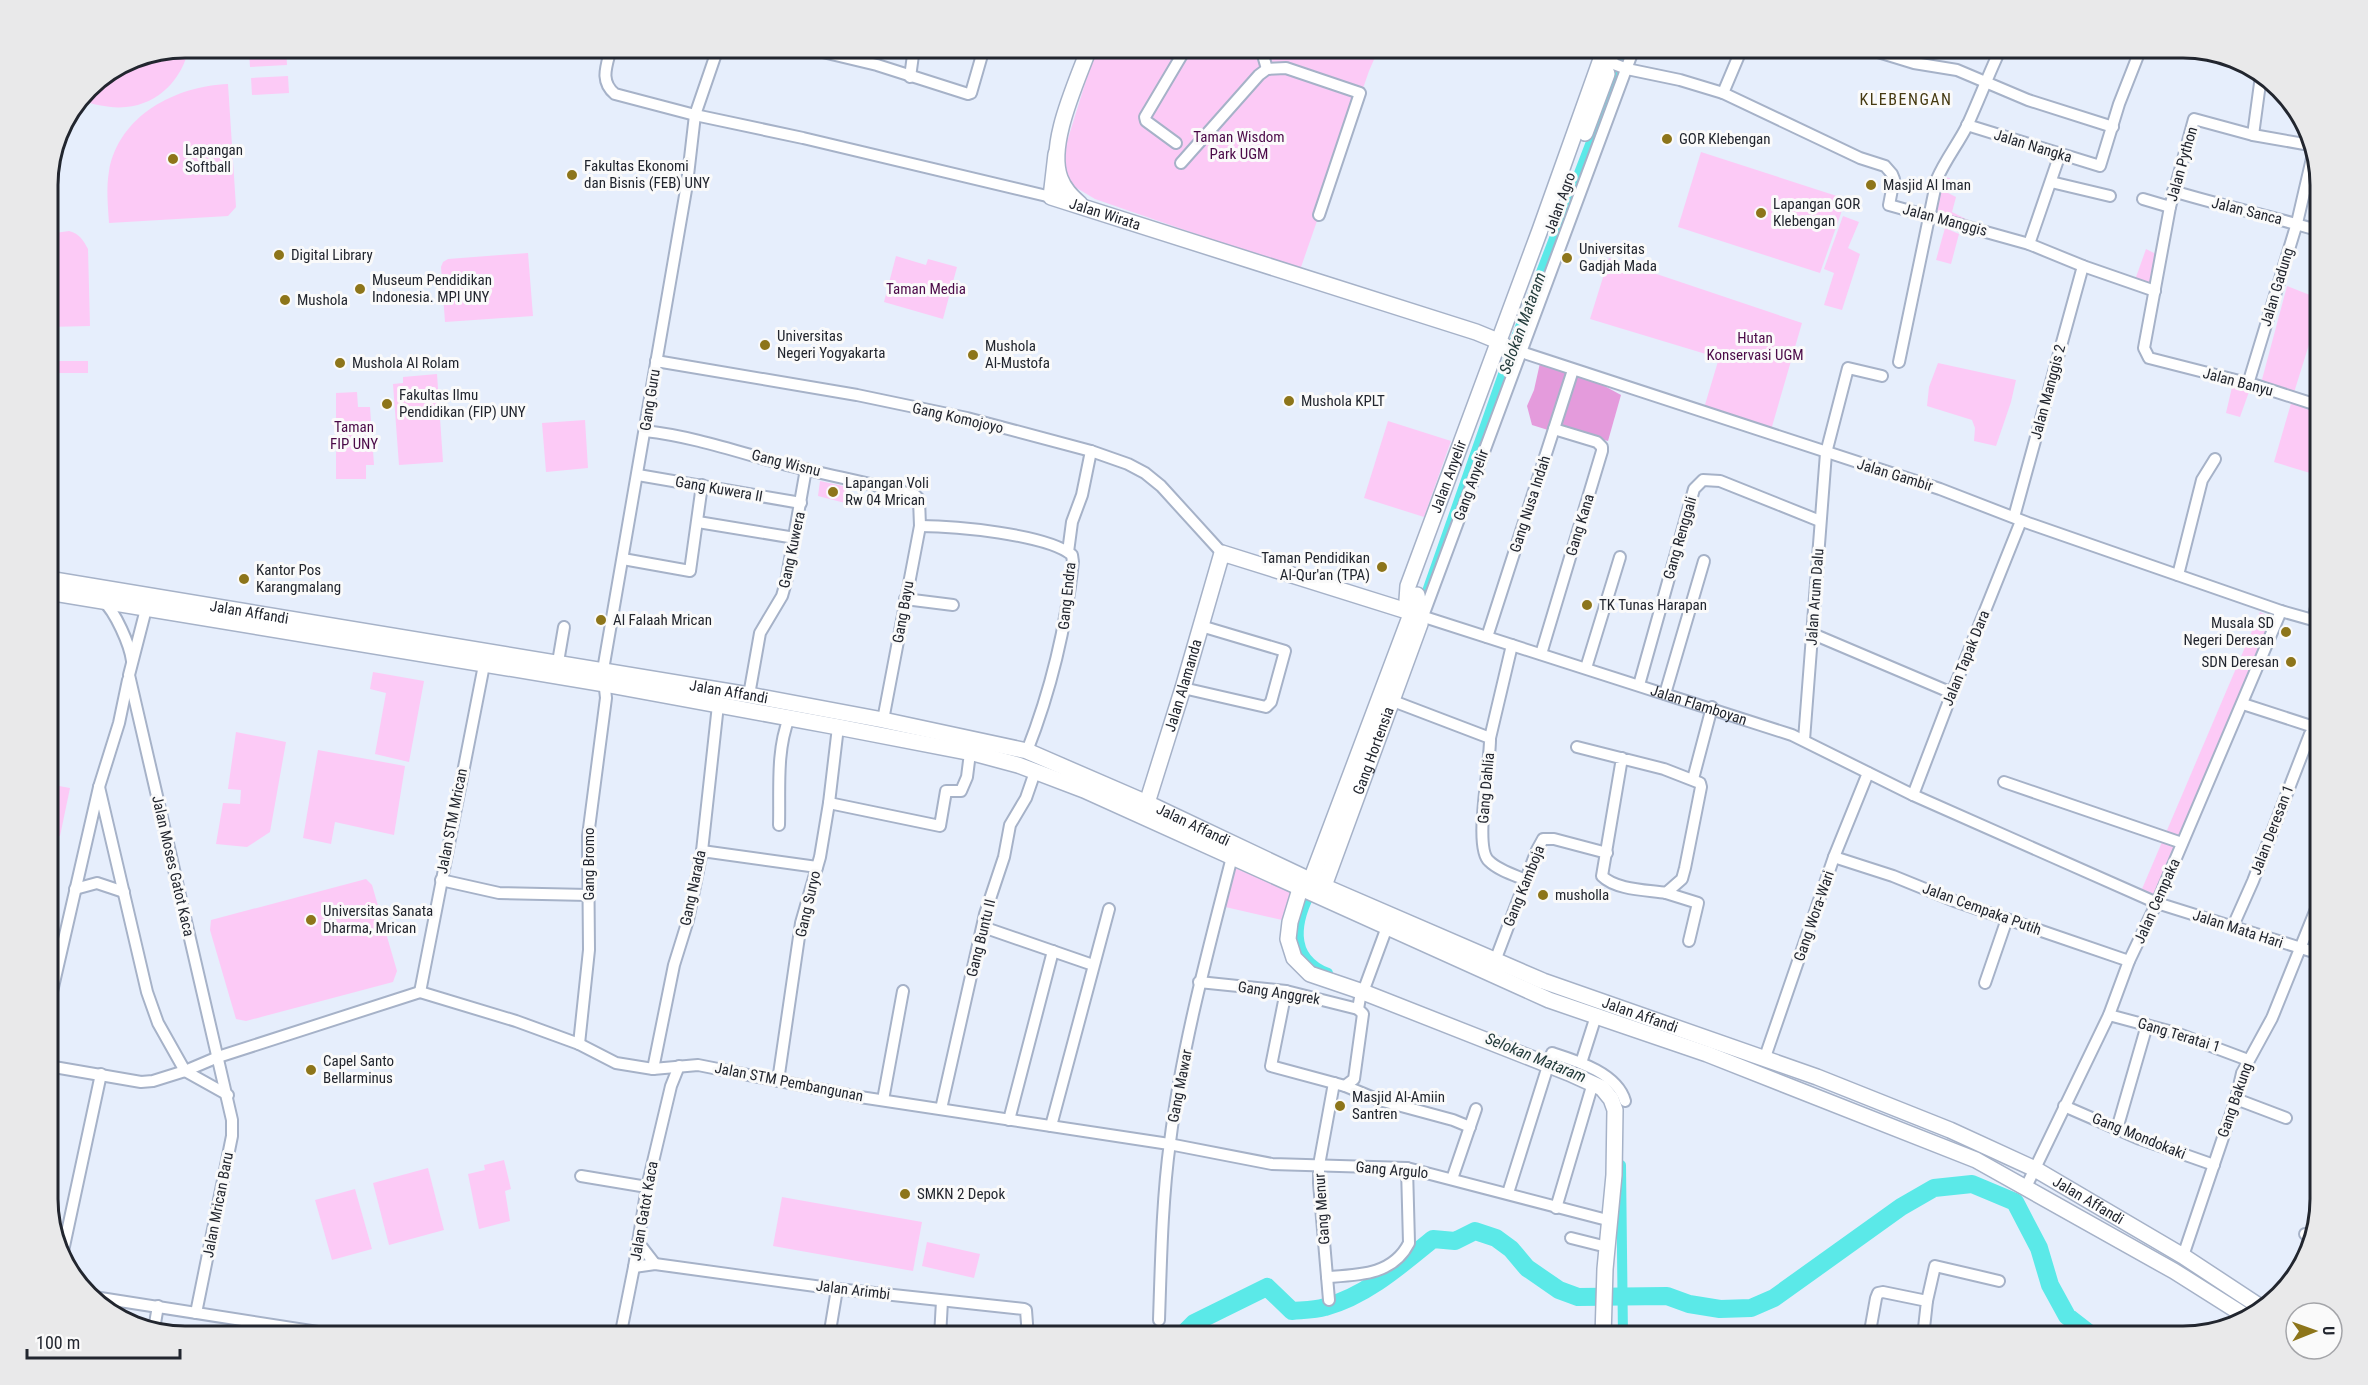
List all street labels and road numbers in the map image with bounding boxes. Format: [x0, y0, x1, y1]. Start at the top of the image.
street label: Jalan Python [2163, 125, 2201, 203]
street label: Jalan Nangka [1992, 126, 2074, 166]
street label: Jalan Agro [1541, 170, 1579, 236]
street label: Jalan Wirata [1067, 194, 1143, 234]
street label: Jalan Sanca [2210, 194, 2284, 228]
street label: Jalan Manggis [1901, 200, 1989, 240]
street label: Jalan Gadung [2257, 246, 2297, 328]
street label: Jalan Manggis 2 [2027, 343, 2069, 441]
street label: Jalan Banyu [2201, 364, 2275, 400]
street label: Gang Guru [636, 368, 664, 432]
street label: Gang Komojoyo [911, 399, 1005, 437]
street label: Jalan Anyelir [1427, 437, 1470, 516]
street label: Gang Wisnu [750, 446, 822, 480]
street label: Gang Anyelir [1450, 446, 1492, 523]
street label: Gang Nusa Indah [1506, 453, 1554, 555]
street label: Jalan Gambir [1855, 455, 1936, 495]
street label: Gang Kuwera II [674, 472, 764, 506]
street label: Gang Kana [1562, 492, 1598, 558]
street label: Gang Renggali [1660, 495, 1700, 581]
street label: Gang Kuwera [775, 510, 809, 590]
street label: Jalan Arum Dalu [1803, 548, 1827, 646]
street label: Gang Endra [1055, 561, 1079, 631]
street label: Gang Bayu [889, 579, 917, 645]
street label: Jalan Affandi [209, 597, 290, 628]
street label: Jalan Tapak Dara [1939, 608, 1993, 708]
street label: Jalan Alamanda [1161, 637, 1206, 734]
street label: Jalan Affandi [688, 676, 769, 707]
street label: Jalan Flamboyan [1648, 681, 1749, 729]
street label: Gang Hortensia [1349, 704, 1398, 797]
street label: Gang Dahlia [1474, 752, 1498, 824]
street label: Jalan STM Mrican [433, 767, 471, 875]
street label: Jalan Deresan 1 [2247, 782, 2297, 878]
street label: Jalan Moses Gatot Kaca [148, 794, 198, 938]
street label: Jalan Affandi [1153, 800, 1233, 850]
street label: Gang Bromo [580, 827, 598, 901]
street label: Gang Kamboja [1499, 843, 1549, 929]
street label: Gang Narada [676, 849, 710, 927]
street label: Jalan Cempaka [2130, 856, 2184, 946]
street label: Gang Wora-Wari [1790, 868, 1838, 964]
street label: Gang Suryo [792, 869, 824, 939]
street label: Jalan Cempaka Putih [1920, 879, 2044, 939]
street label: Gang Buntu II [963, 897, 999, 979]
street label: Jalan Mata Hari [2191, 906, 2285, 952]
street label: Gang Anggrek [1237, 978, 1322, 1008]
street label: Jalan Affandi [1600, 993, 1680, 1037]
street label: Gang Teratai 1 [2136, 1014, 2222, 1056]
street label: Gang Mawar [1164, 1047, 1196, 1124]
street label: Jalan STM Pembangunan [713, 1059, 865, 1105]
street label: Gang Bakung [2214, 1060, 2256, 1140]
street label: Gang Mondokaki [2090, 1109, 2188, 1163]
street label: Jalan Mrican Baru [199, 1151, 237, 1259]
street label: Gang Argulo [1355, 1158, 1429, 1182]
street label: Jalan Gatot Kaca [626, 1160, 662, 1262]
street label: Gang Menur [1310, 1172, 1333, 1245]
street label: Jalan Affandi [2050, 1172, 2127, 1228]
street label: Jalan Arimbi [815, 1277, 891, 1303]

